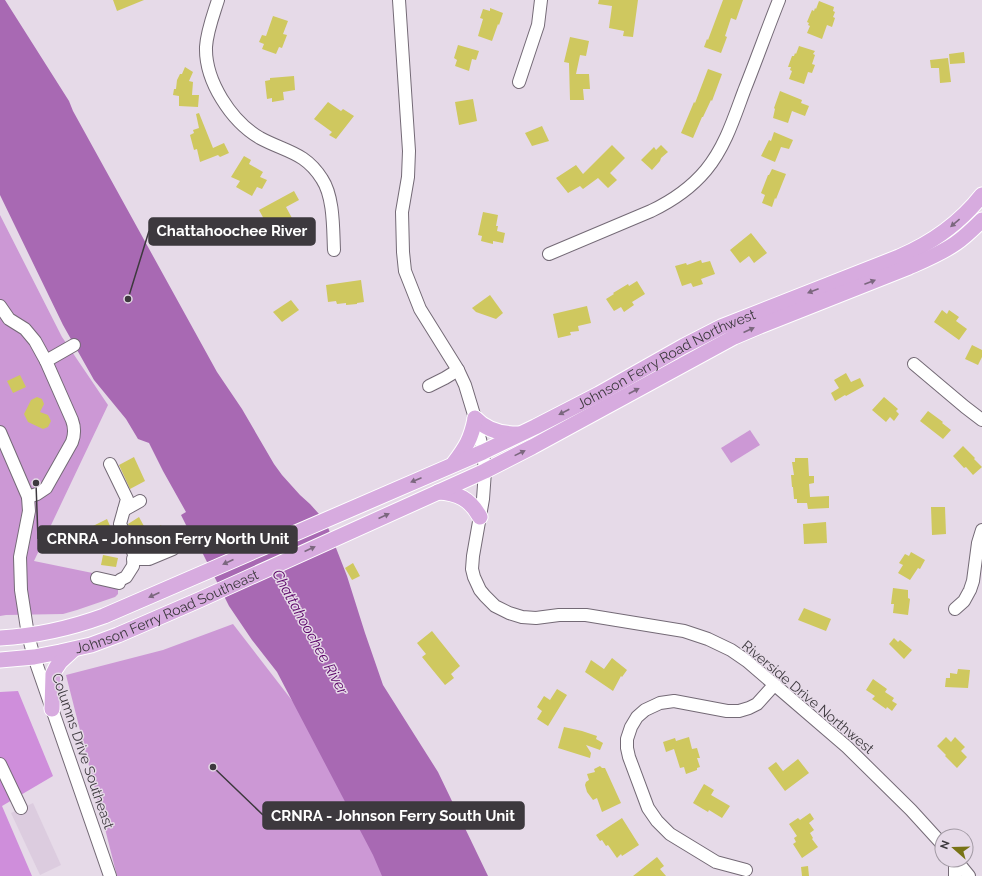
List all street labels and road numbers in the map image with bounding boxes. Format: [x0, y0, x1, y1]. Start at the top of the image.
street label: Johnson Ferry Road Northwest [574, 306, 758, 412]
street label: Johnson Ferry Road Southeast [74, 566, 261, 656]
street label: Riverside Drive Northwest [739, 637, 877, 757]
street label: Columns Drive Southeast [49, 671, 117, 831]

